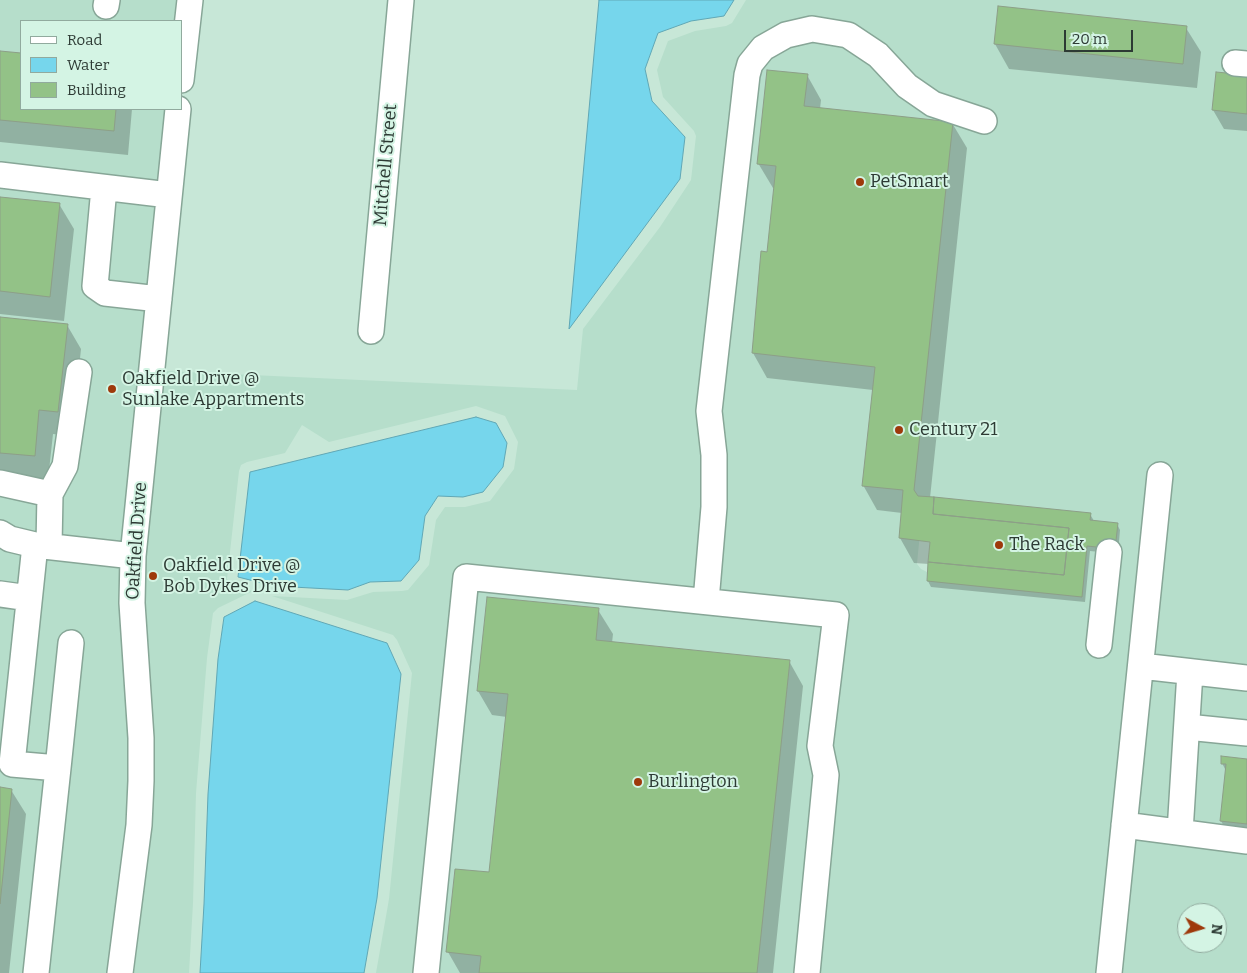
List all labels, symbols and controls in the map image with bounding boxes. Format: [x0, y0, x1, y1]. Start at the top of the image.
legend [20, 20, 182, 110]
scale bar [1067, 20, 1136, 52]
text: 20 m [1072, 30, 1107, 48]
text: Road [67, 31, 102, 49]
text: Water [67, 56, 109, 74]
text: Building [67, 81, 126, 99]
street label: Mitchell Street [370, 103, 402, 227]
place label: PetSmart [870, 171, 949, 193]
marker: PetSmart [854, 176, 866, 188]
place label: Oakfield Drive @ Sunlake Appartments [122, 368, 304, 410]
marker: Oakfield Drive @ Sunlake Appartments [106, 383, 118, 395]
place label: Century 21 [909, 419, 997, 441]
marker: Century 21 [893, 424, 905, 436]
street label: Oakfield Drive [122, 481, 152, 601]
place label: The Rack [1009, 534, 1084, 556]
marker: The Rack [993, 539, 1005, 551]
place label: Oakfield Drive @ Bob Dykes Drive [163, 555, 301, 598]
marker: Oakfield Drive @ Bob Dykes Drive [147, 570, 159, 582]
place label: Burlington [648, 771, 738, 793]
marker: Burlington [632, 776, 644, 788]
north arrow [1177, 903, 1227, 953]
text: N [1207, 923, 1225, 936]

